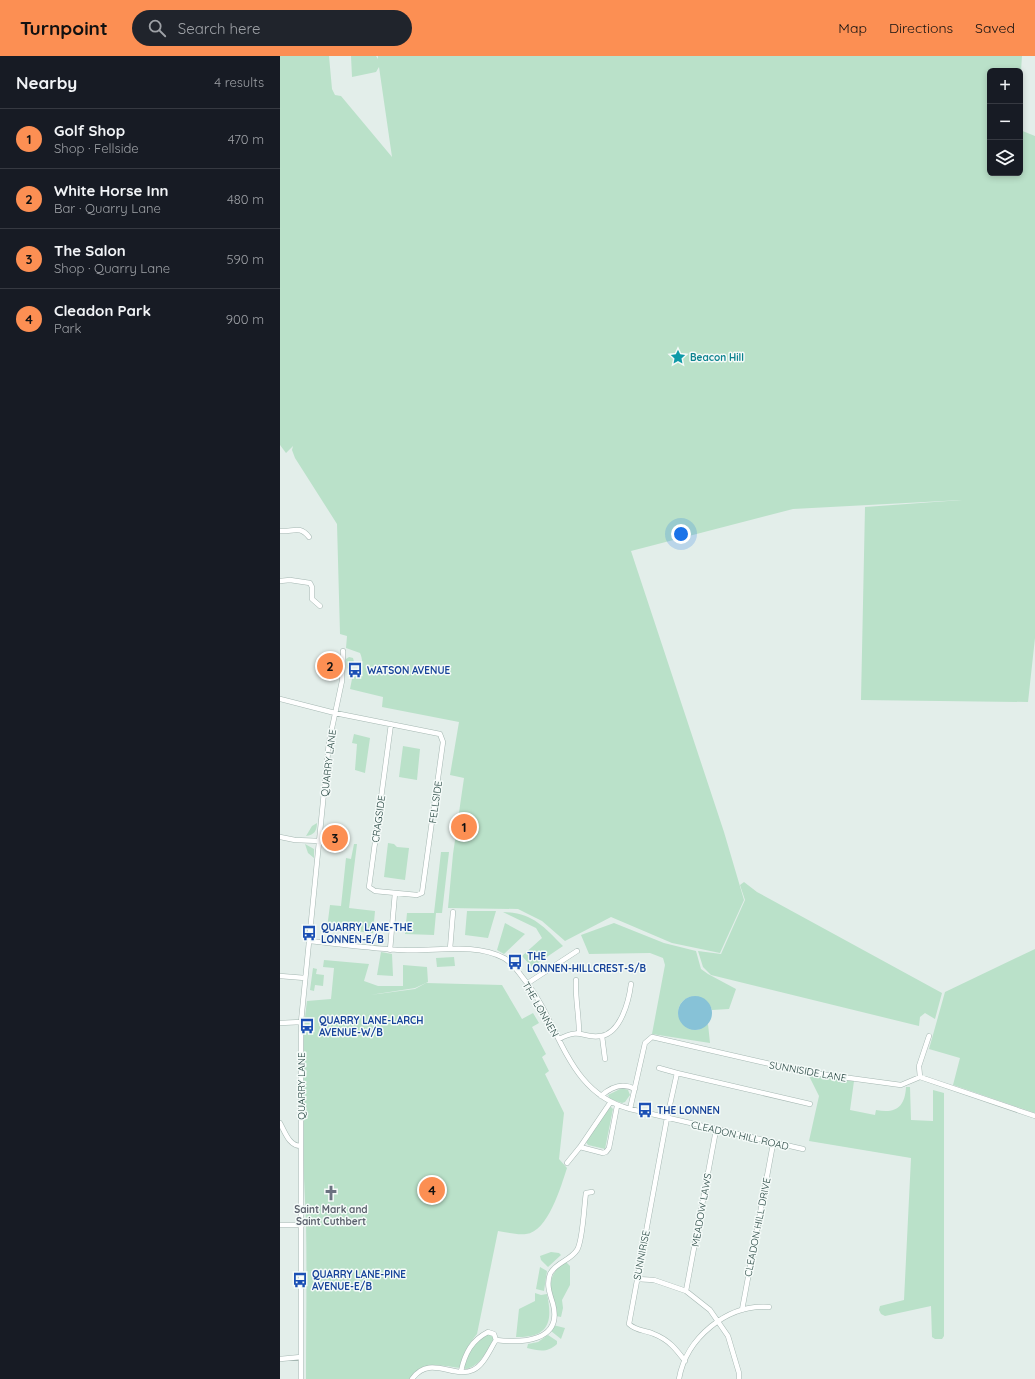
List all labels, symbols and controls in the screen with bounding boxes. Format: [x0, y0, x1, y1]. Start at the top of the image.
search box [132, 10, 412, 46]
text: Turnpoint [20, 16, 108, 40]
icon: search [146, 17, 168, 39]
text: Search here [178, 19, 261, 38]
text: Map [838, 19, 867, 37]
text: Directions [889, 19, 953, 37]
text: Saved [975, 19, 1015, 37]
map controls [987, 68, 1023, 176]
button: + [987, 68, 1023, 104]
text: Nearby [16, 72, 77, 93]
text: 4 results [214, 74, 264, 90]
button: − [987, 104, 1023, 140]
text: Golf Shop [54, 121, 125, 140]
text: 1 [26, 131, 32, 147]
text: 470 m [228, 131, 264, 147]
text: Shop · Fellside [54, 140, 139, 156]
button: layers [987, 140, 1023, 176]
text: White Horse Inn [54, 181, 169, 200]
text: 2 [25, 191, 33, 207]
text: 480 m [227, 191, 264, 207]
text: Bar · Quarry Lane [54, 200, 161, 216]
text: The Salon [54, 241, 126, 260]
text: 3 [26, 251, 32, 267]
text: 590 m [227, 251, 264, 267]
text: Shop · Quarry Lane [54, 260, 170, 276]
text: Cleadon Park [54, 301, 151, 320]
text: 4 [25, 311, 33, 327]
text: 900 m [226, 311, 264, 327]
text: Park [54, 320, 82, 336]
place icon: Beacon Hill [669, 348, 687, 366]
place label: Beacon Hill [690, 351, 744, 364]
your location [671, 524, 691, 544]
pin: 2 [317, 651, 343, 681]
bus stop icon: WATSON AVENUE [346, 661, 364, 679]
place label: WATSON AVENUE [367, 664, 450, 677]
street label: QUARRY LANE [318, 728, 339, 797]
street label: FELLSIDE [426, 780, 445, 824]
street label: CRAGSIDE [369, 794, 388, 844]
pin: 1 [451, 812, 477, 842]
pin: 3 [322, 823, 348, 853]
place label: QUARRY LANE-THE LONNEN-E/B [321, 921, 413, 946]
bus stop icon: QUARRY LANE-THE LONNEN-E/B [300, 924, 318, 942]
place label: THE LONNEN-HILLCREST-S/B [527, 950, 647, 975]
bus stop icon: THE LONNEN-HILLCREST-S/B [506, 953, 524, 971]
street label: THE LONNEN [519, 979, 562, 1039]
place label: QUARRY LANE-LARCH AVENUE-W/B [319, 1014, 423, 1039]
bus stop icon: QUARRY LANE-LARCH AVENUE-W/B [298, 1017, 316, 1035]
street label: QUARRY LANE [295, 1052, 308, 1120]
street label: SUNNISIDE LANE [768, 1058, 848, 1085]
bus stop icon: THE LONNEN [636, 1101, 654, 1119]
place label: THE LONNEN [657, 1104, 720, 1117]
street label: CLEADON HILL ROAD [690, 1118, 790, 1153]
street label: MEADOW LAWS [689, 1172, 714, 1248]
pin: 4 [419, 1175, 445, 1205]
street label: CLEADON HILL DRIVE [742, 1176, 774, 1278]
church icon: Saint Mark and Saint Cuthbert [322, 1184, 340, 1202]
place label: Saint Mark and Saint Cuthbert [294, 1203, 368, 1228]
street label: SUNNIRISE [630, 1229, 653, 1281]
place label: QUARRY LANE-PINE AVENUE-E/B [312, 1268, 406, 1293]
bus stop icon: QUARRY LANE-PINE AVENUE-E/B [291, 1271, 309, 1289]

